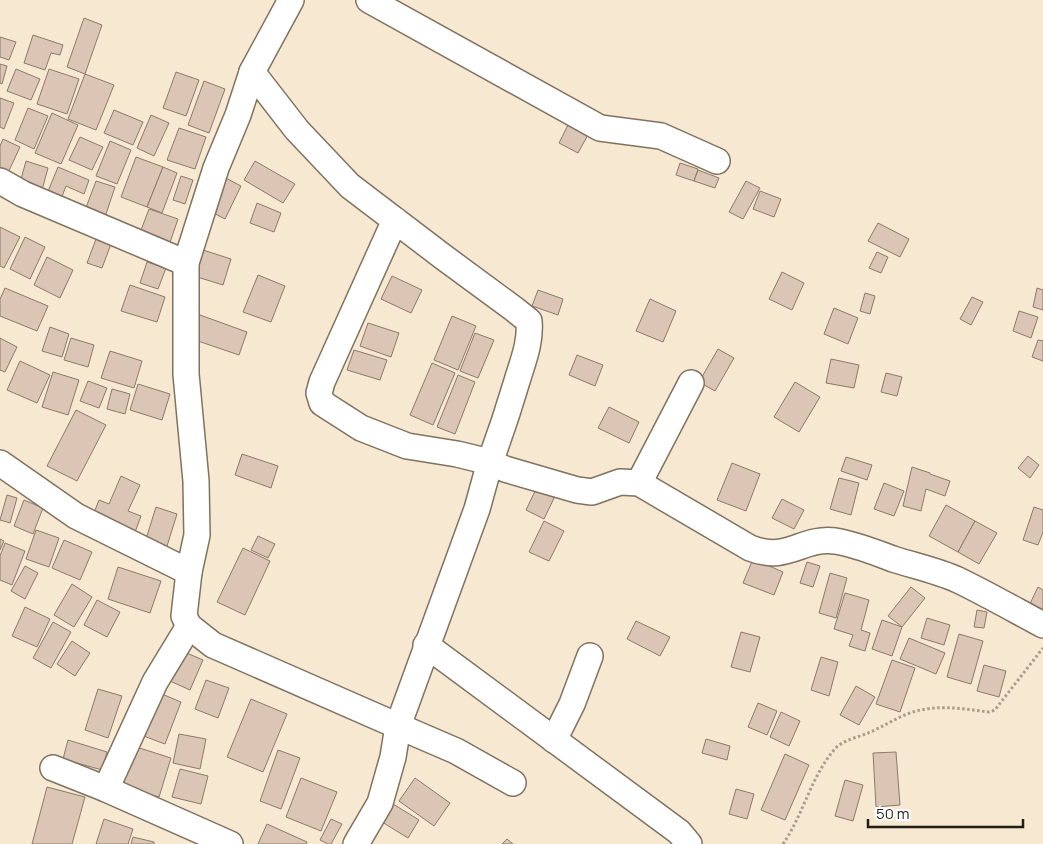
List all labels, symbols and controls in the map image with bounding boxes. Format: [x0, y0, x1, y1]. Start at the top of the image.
scale bar [868, 796, 1023, 828]
text: 50 m [876, 803, 910, 824]

